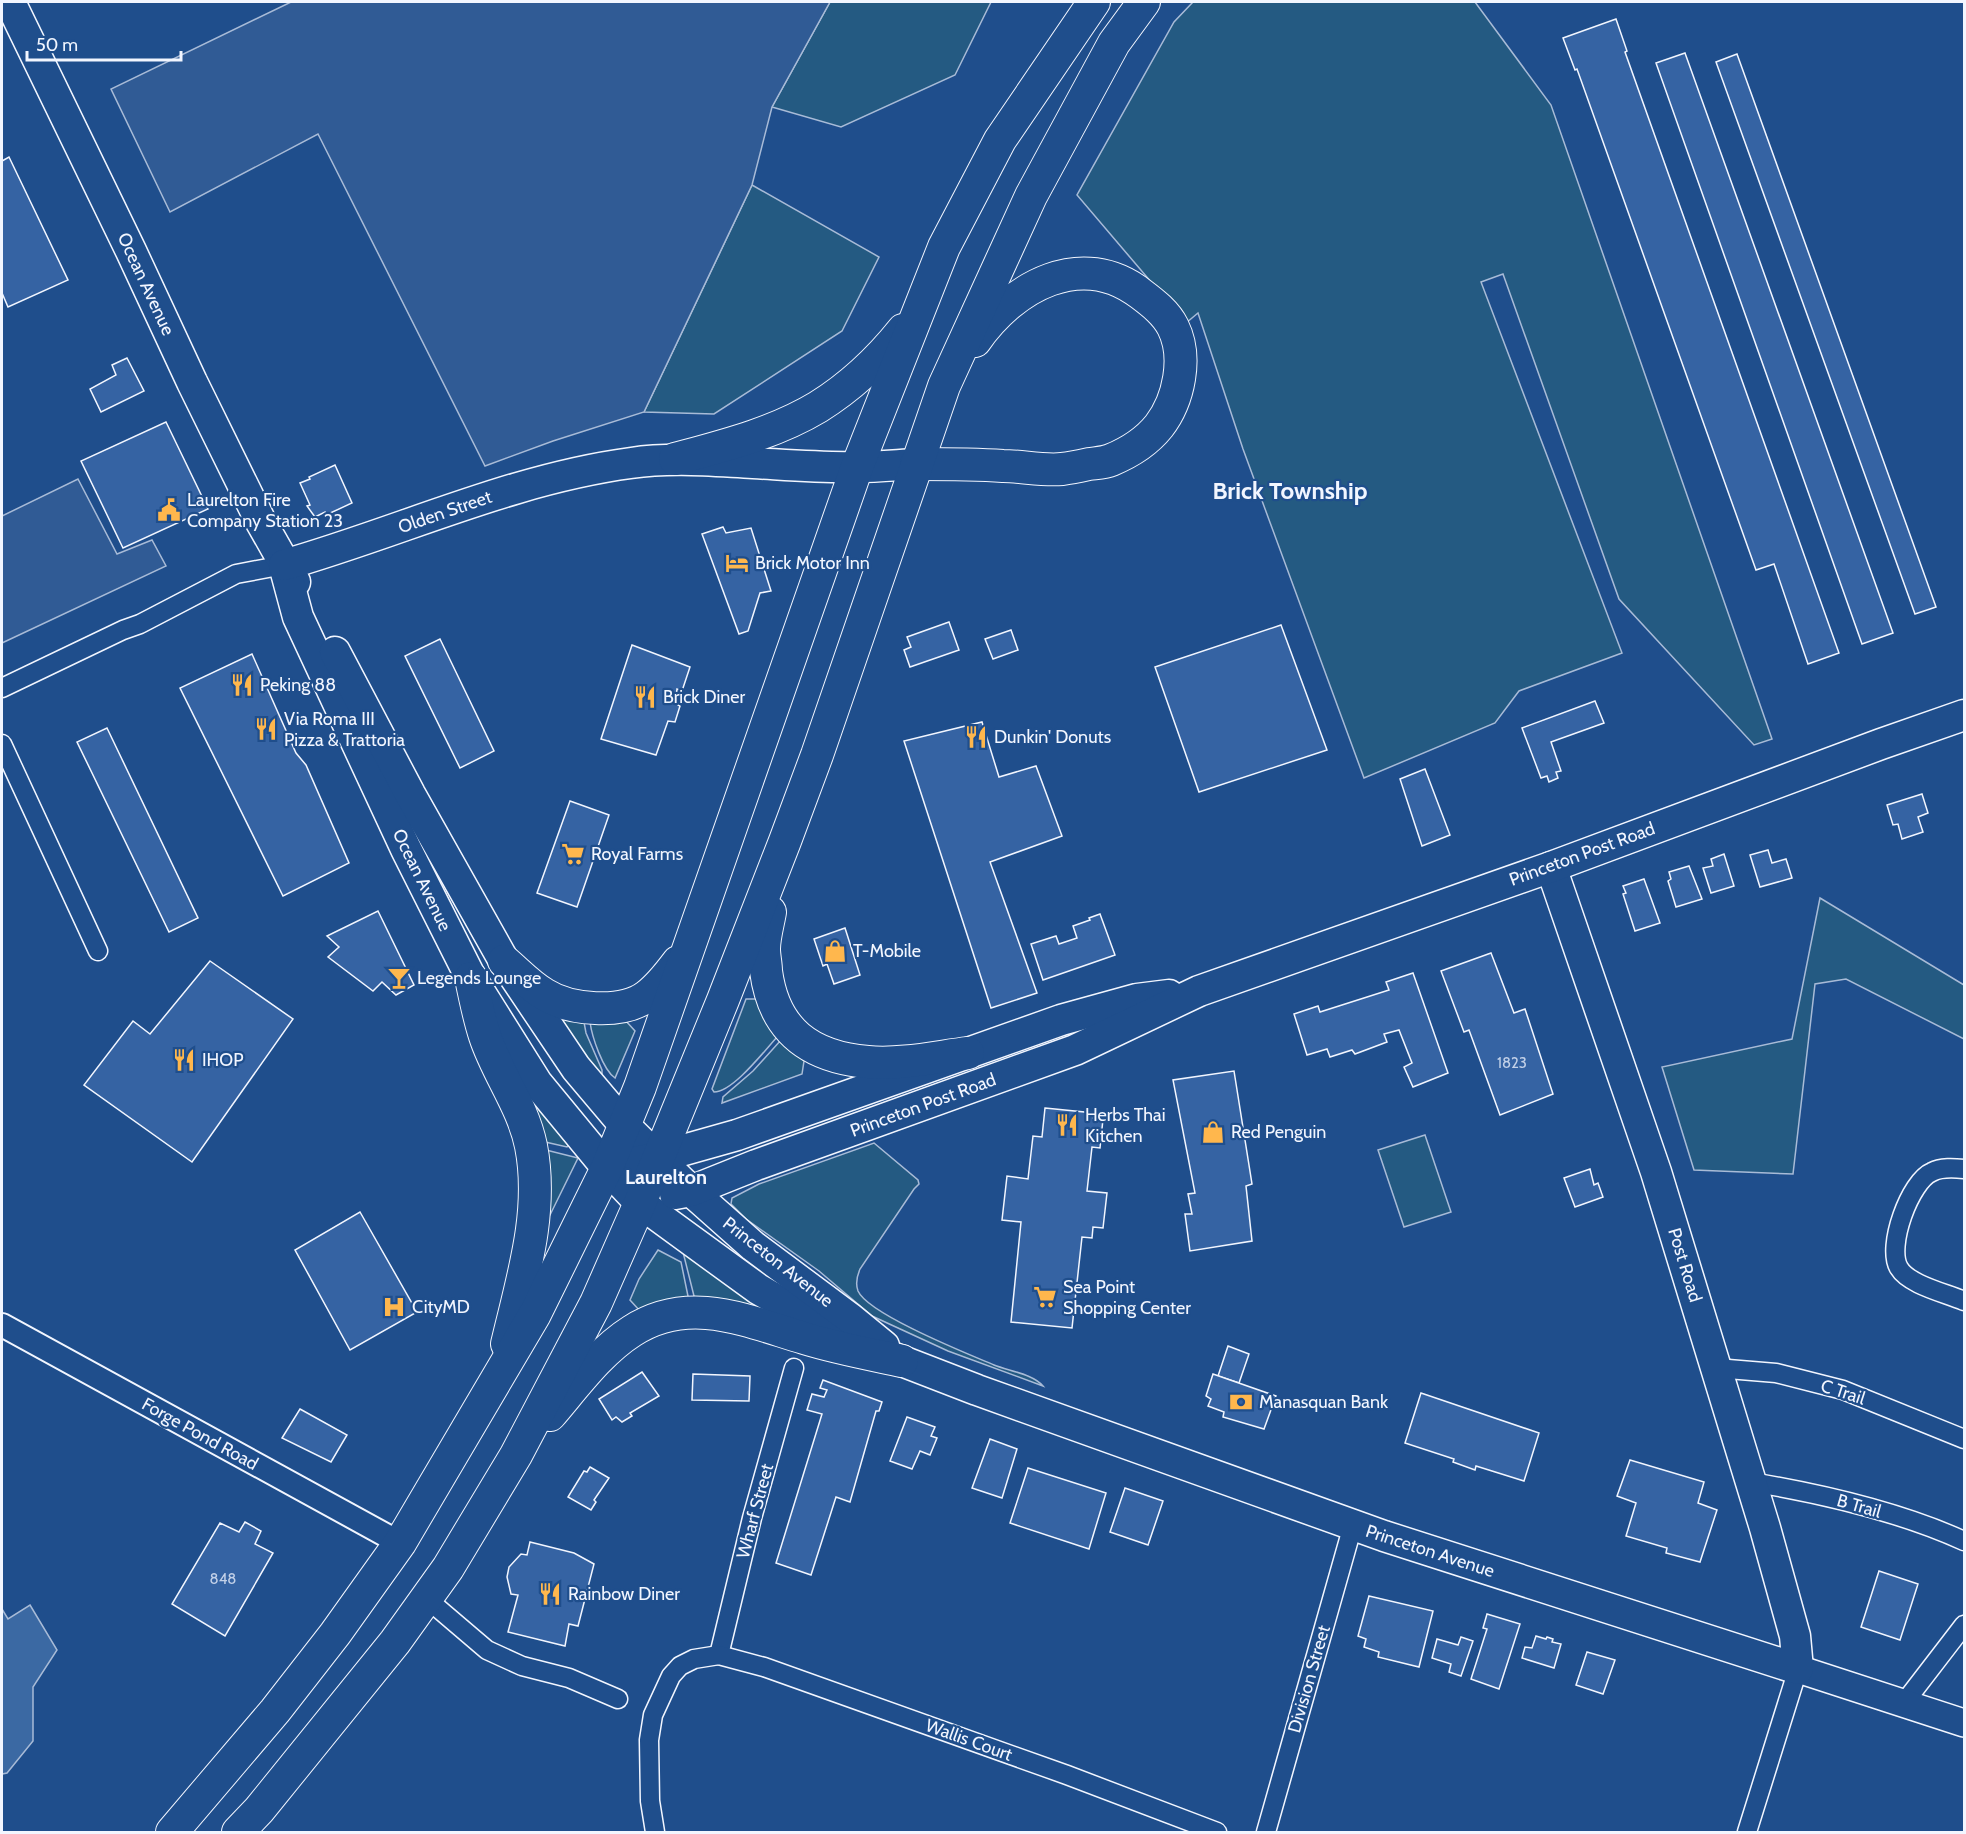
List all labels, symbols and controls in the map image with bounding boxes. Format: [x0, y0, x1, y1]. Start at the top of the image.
scale bar [27, 24, 182, 62]
text: 50 m [36, 34, 78, 56]
street label: Ocean Avenue [113, 229, 179, 339]
district label: Brick Township [1212, 476, 1368, 505]
street label: Olden Street [395, 486, 495, 538]
place label: Laurelton Fire Company Station 23 [187, 489, 343, 532]
public building icon: Laurelton Fire Company Station 23 [156, 497, 182, 523]
hotel icon: Brick Motor Inn [724, 550, 750, 576]
place label: Brick Motor Inn [755, 552, 870, 574]
restaurant icon: Peking 88 [229, 672, 255, 698]
place label: Peking 88 [260, 674, 336, 696]
restaurant icon: Brick Diner [632, 684, 658, 710]
place label: Brick Diner [663, 686, 745, 708]
place label: Via Roma III Pizza & Trattoria [284, 708, 405, 751]
restaurant icon: Via Roma III Pizza & Trattoria [253, 716, 279, 742]
restaurant icon: Dunkin' Donuts [963, 724, 989, 750]
place label: Dunkin' Donuts [994, 726, 1111, 748]
street label: Princeton Post Road [1506, 817, 1658, 891]
street label: Ocean Avenue [388, 825, 456, 935]
supermarket icon: Royal Farms [560, 841, 586, 867]
place label: Royal Farms [591, 843, 683, 865]
shop icon: T-Mobile [822, 938, 848, 964]
place label: T-Mobile [853, 940, 921, 962]
bar icon: Legends Lounge [386, 965, 412, 991]
place label: Legends Lounge [417, 967, 541, 989]
restaurant icon: IHOP [171, 1047, 197, 1073]
place label: IHOP [202, 1049, 243, 1071]
house number: 1823 [1497, 1054, 1527, 1072]
street label: Princeton Post Road [847, 1068, 999, 1142]
place label: Herbs Thai Kitchen [1085, 1104, 1166, 1147]
restaurant icon: Herbs Thai Kitchen [1054, 1112, 1080, 1138]
shop icon: Red Penguin [1200, 1119, 1226, 1145]
place label: Red Penguin [1231, 1121, 1326, 1143]
district label: Laurelton [625, 1165, 707, 1189]
street label: Princeton Avenue [718, 1212, 838, 1312]
street label: Post Road [1663, 1225, 1707, 1305]
place label: Sea Point Shopping Center [1063, 1276, 1191, 1319]
supermarket icon: Sea Point Shopping Center [1032, 1284, 1058, 1310]
hospital icon: CityMD [381, 1294, 407, 1320]
place label: CityMD [412, 1296, 470, 1318]
street label: C Trail [1818, 1375, 1869, 1410]
bank icon: Manasquan Bank [1228, 1389, 1254, 1415]
place label: Manasquan Bank [1259, 1391, 1389, 1413]
street label: Forge Pond Road [138, 1393, 262, 1475]
street label: Wharf Street [732, 1461, 778, 1561]
street label: B Trail [1834, 1489, 1884, 1523]
street label: Princeton Avenue [1363, 1520, 1497, 1582]
house number: 848 [210, 1570, 236, 1588]
restaurant icon: Rainbow Diner [537, 1581, 563, 1607]
place label: Rainbow Diner [568, 1583, 680, 1605]
street label: Division Street [1283, 1623, 1335, 1735]
street label: Wallis Court [923, 1714, 1015, 1766]

